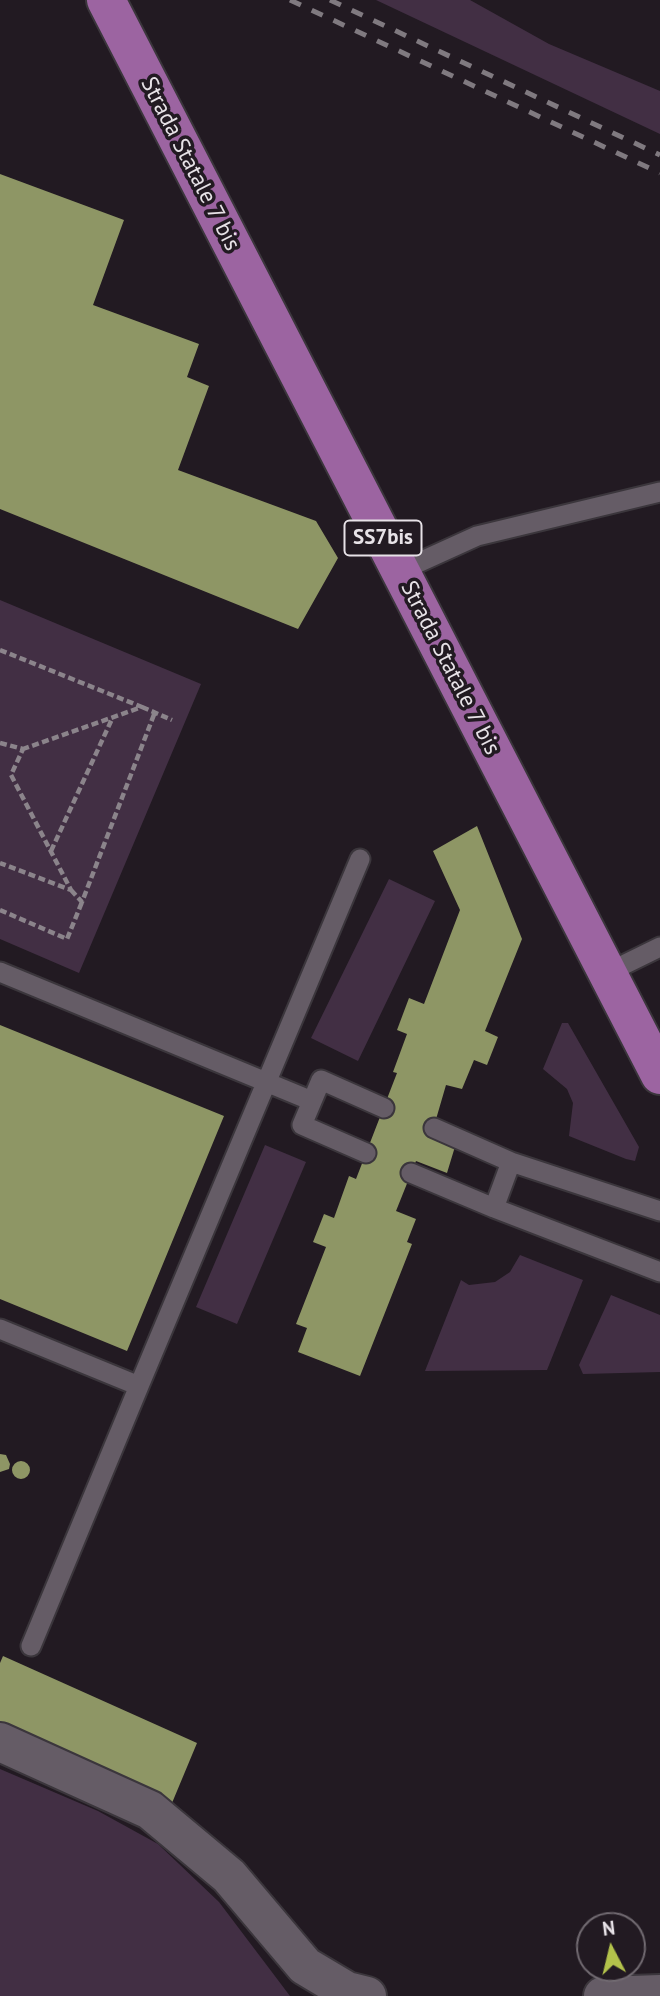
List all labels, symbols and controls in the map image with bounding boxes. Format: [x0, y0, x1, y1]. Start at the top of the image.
street label: Strada Statale 7 bis [134, 73, 246, 255]
road number: SS7bis [344, 520, 422, 556]
street label: Strada Statale 7 bis [394, 577, 506, 759]
north arrow [576, 1912, 646, 1982]
text: N [601, 1915, 616, 1941]

